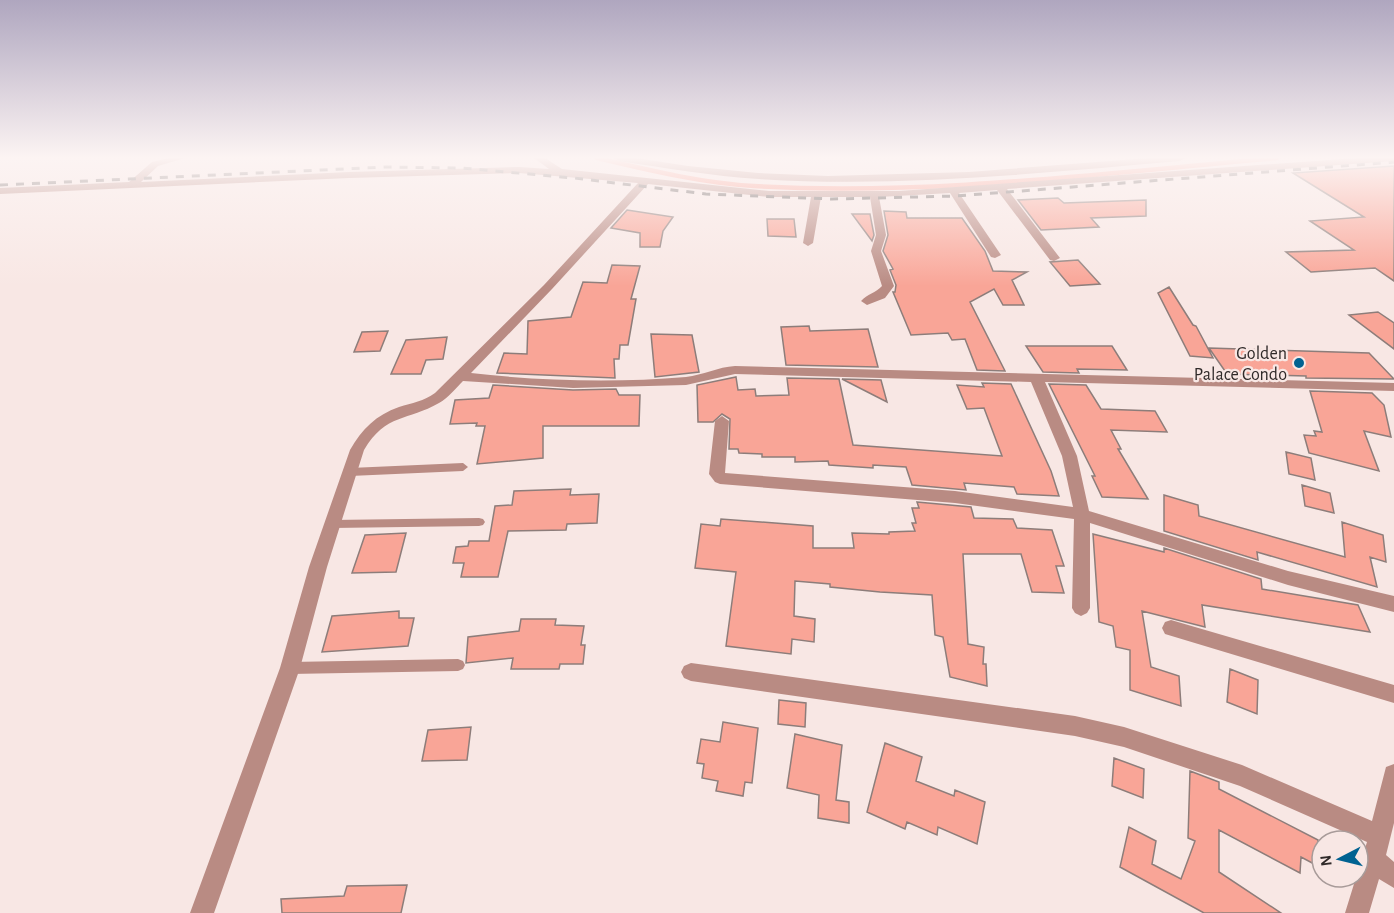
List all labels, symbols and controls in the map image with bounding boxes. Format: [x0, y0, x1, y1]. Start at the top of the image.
place label: Golden Palace Condo [1194, 345, 1287, 384]
marker: Golden Palace Condo [1292, 356, 1306, 370]
north arrow [1310, 829, 1370, 889]
text: N [1317, 854, 1335, 867]

